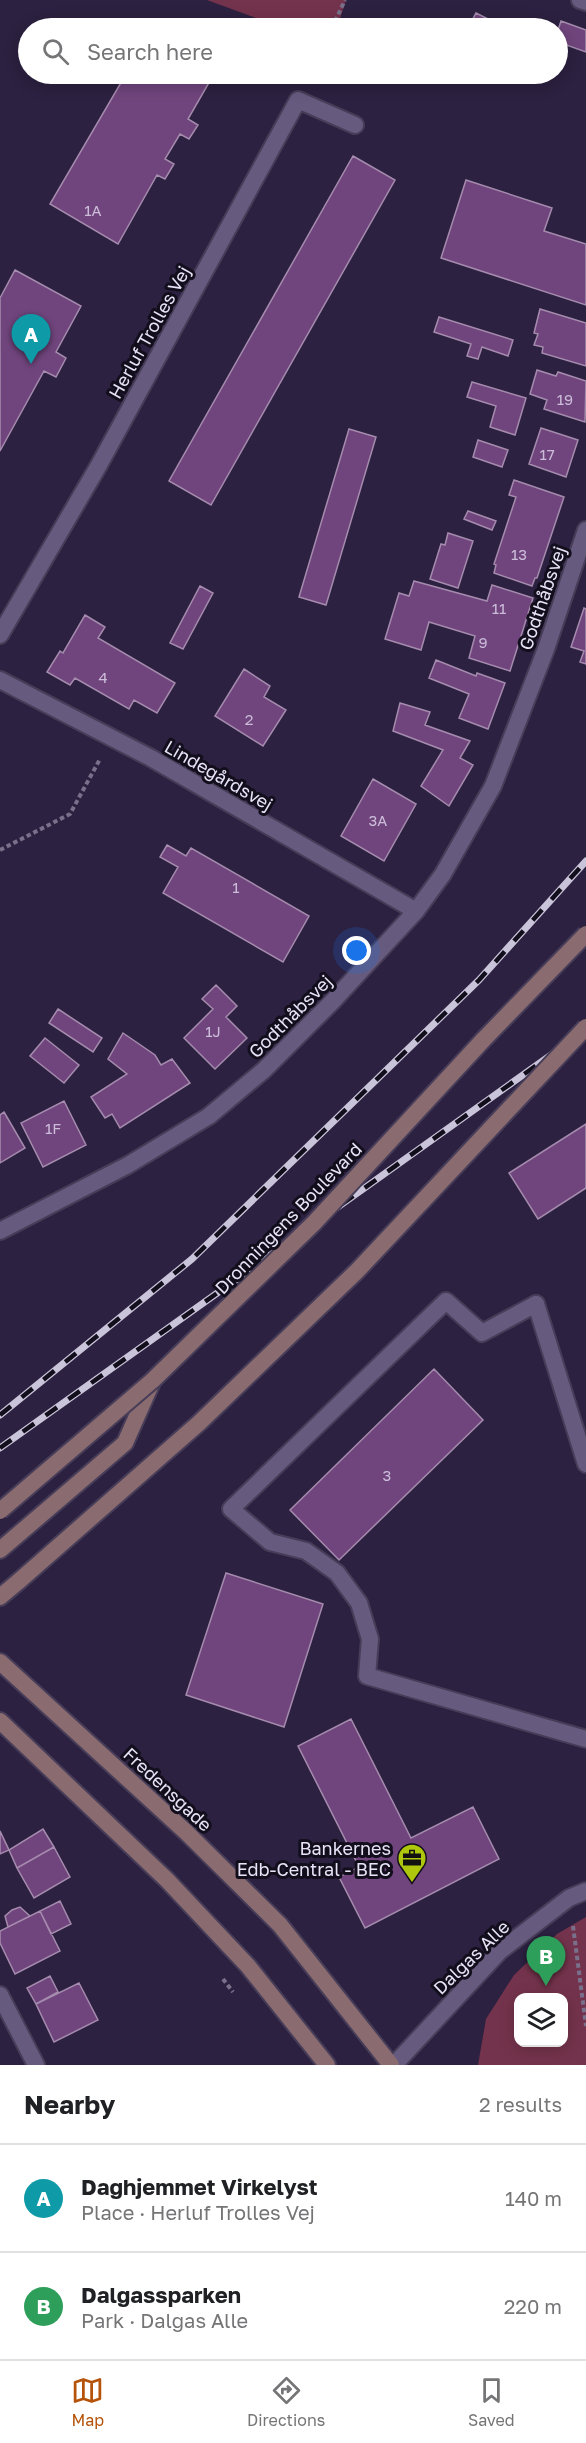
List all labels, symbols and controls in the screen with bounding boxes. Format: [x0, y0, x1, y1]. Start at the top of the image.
search box [18, 18, 568, 84]
icon: search [39, 35, 72, 68]
text: Search here [87, 38, 213, 65]
house number: 1A [84, 201, 102, 219]
street label: Herluf Trolles Vej [103, 262, 195, 402]
pin: A [12, 314, 51, 364]
house number: 19 [557, 390, 573, 408]
house number: 17 [539, 445, 555, 463]
street label: Godthåbsvej [514, 543, 570, 653]
house number: 13 [511, 545, 527, 563]
house number: 11 [492, 599, 506, 617]
house number: 9 [478, 633, 488, 651]
house number: 4 [98, 668, 108, 686]
house number: 2 [245, 710, 253, 728]
street label: Lindegårdsvej [161, 735, 277, 815]
house number: 3A [369, 811, 387, 829]
house number: 1 [232, 878, 240, 896]
your location [342, 936, 371, 965]
street label: Godthåbsvej [244, 970, 336, 1062]
house number: 1J [205, 1022, 221, 1040]
house number: 1F [45, 1119, 61, 1137]
street label: Dronningens Boulevard [210, 1138, 366, 1298]
house number: 3 [383, 1466, 391, 1484]
street label: Fredensgade [119, 1742, 217, 1836]
place label: Bankernes Edb-Central - BEC [237, 1837, 391, 1880]
office icon: Bankernes Edb-Central - BEC [396, 1842, 428, 1884]
street label: Dalgas Alle [428, 1915, 514, 1999]
pin: B [526, 1936, 566, 1986]
map controls [514, 1993, 568, 2047]
button: layers [514, 1993, 568, 2047]
text: Nearby [24, 2089, 115, 2120]
text: 2 results [479, 2092, 562, 2116]
text: Daghjemmet Virkelyst [81, 2173, 317, 2200]
text: A [36, 2186, 51, 2210]
text: 140 m [505, 2186, 562, 2210]
text: Place · Herluf Trolles Vej [81, 2200, 315, 2224]
text: Dalgassparken [81, 2281, 241, 2308]
text: B [36, 2294, 51, 2318]
text: 220 m [504, 2294, 562, 2318]
text: Park · Dalgas Alle [81, 2308, 248, 2332]
tab: Map [71, 2374, 104, 2430]
tab: Directions [247, 2374, 325, 2430]
tab: Saved [468, 2374, 515, 2430]

